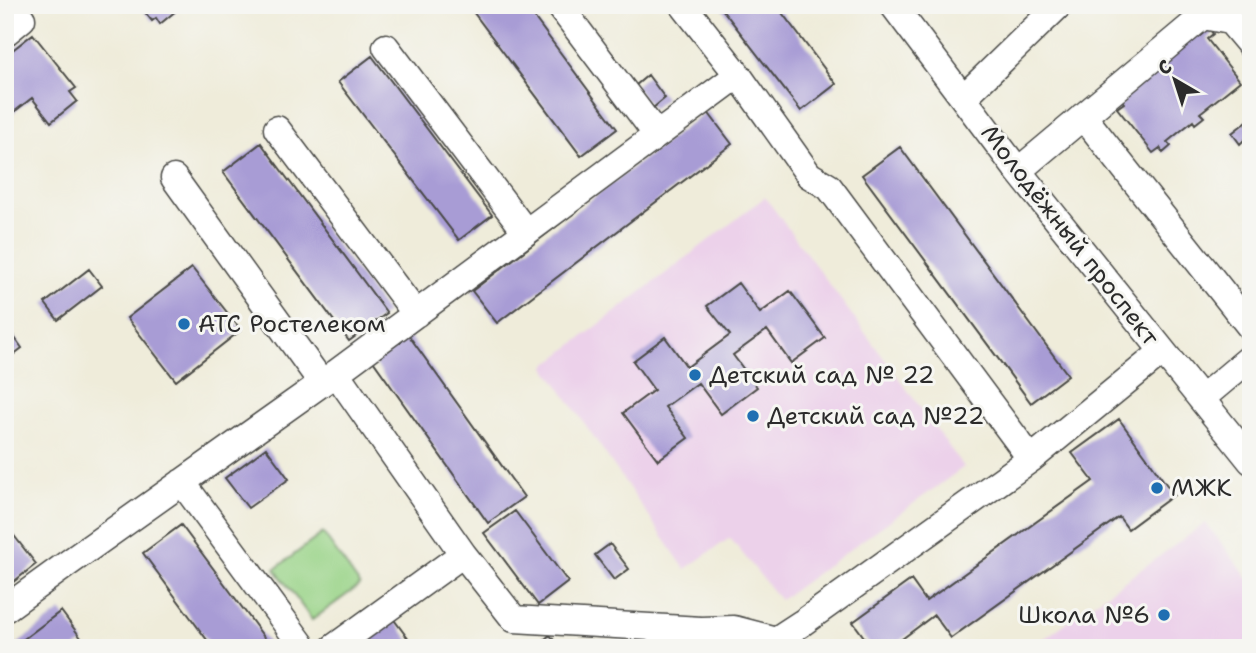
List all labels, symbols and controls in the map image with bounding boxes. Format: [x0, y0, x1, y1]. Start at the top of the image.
north arrow [1140, 46, 1210, 116]
text: С [1152, 54, 1177, 81]
street label: Молодёжный проспект [974, 118, 1167, 353]
place label: АТС Ростелеком [198, 308, 386, 340]
marker: АТС Ростелеком [176, 316, 192, 332]
place label: Детский сад № 22 [709, 359, 935, 391]
marker: Детский сад № 22 [687, 367, 703, 383]
place label: Детский сад №22 [767, 400, 984, 432]
marker: Детский сад №22 [745, 408, 761, 424]
place label: МЖК [1171, 472, 1232, 504]
marker: МЖК [1149, 480, 1165, 496]
place label: Школа №6 [1018, 599, 1150, 631]
marker: Школа №6 [1156, 607, 1172, 623]

